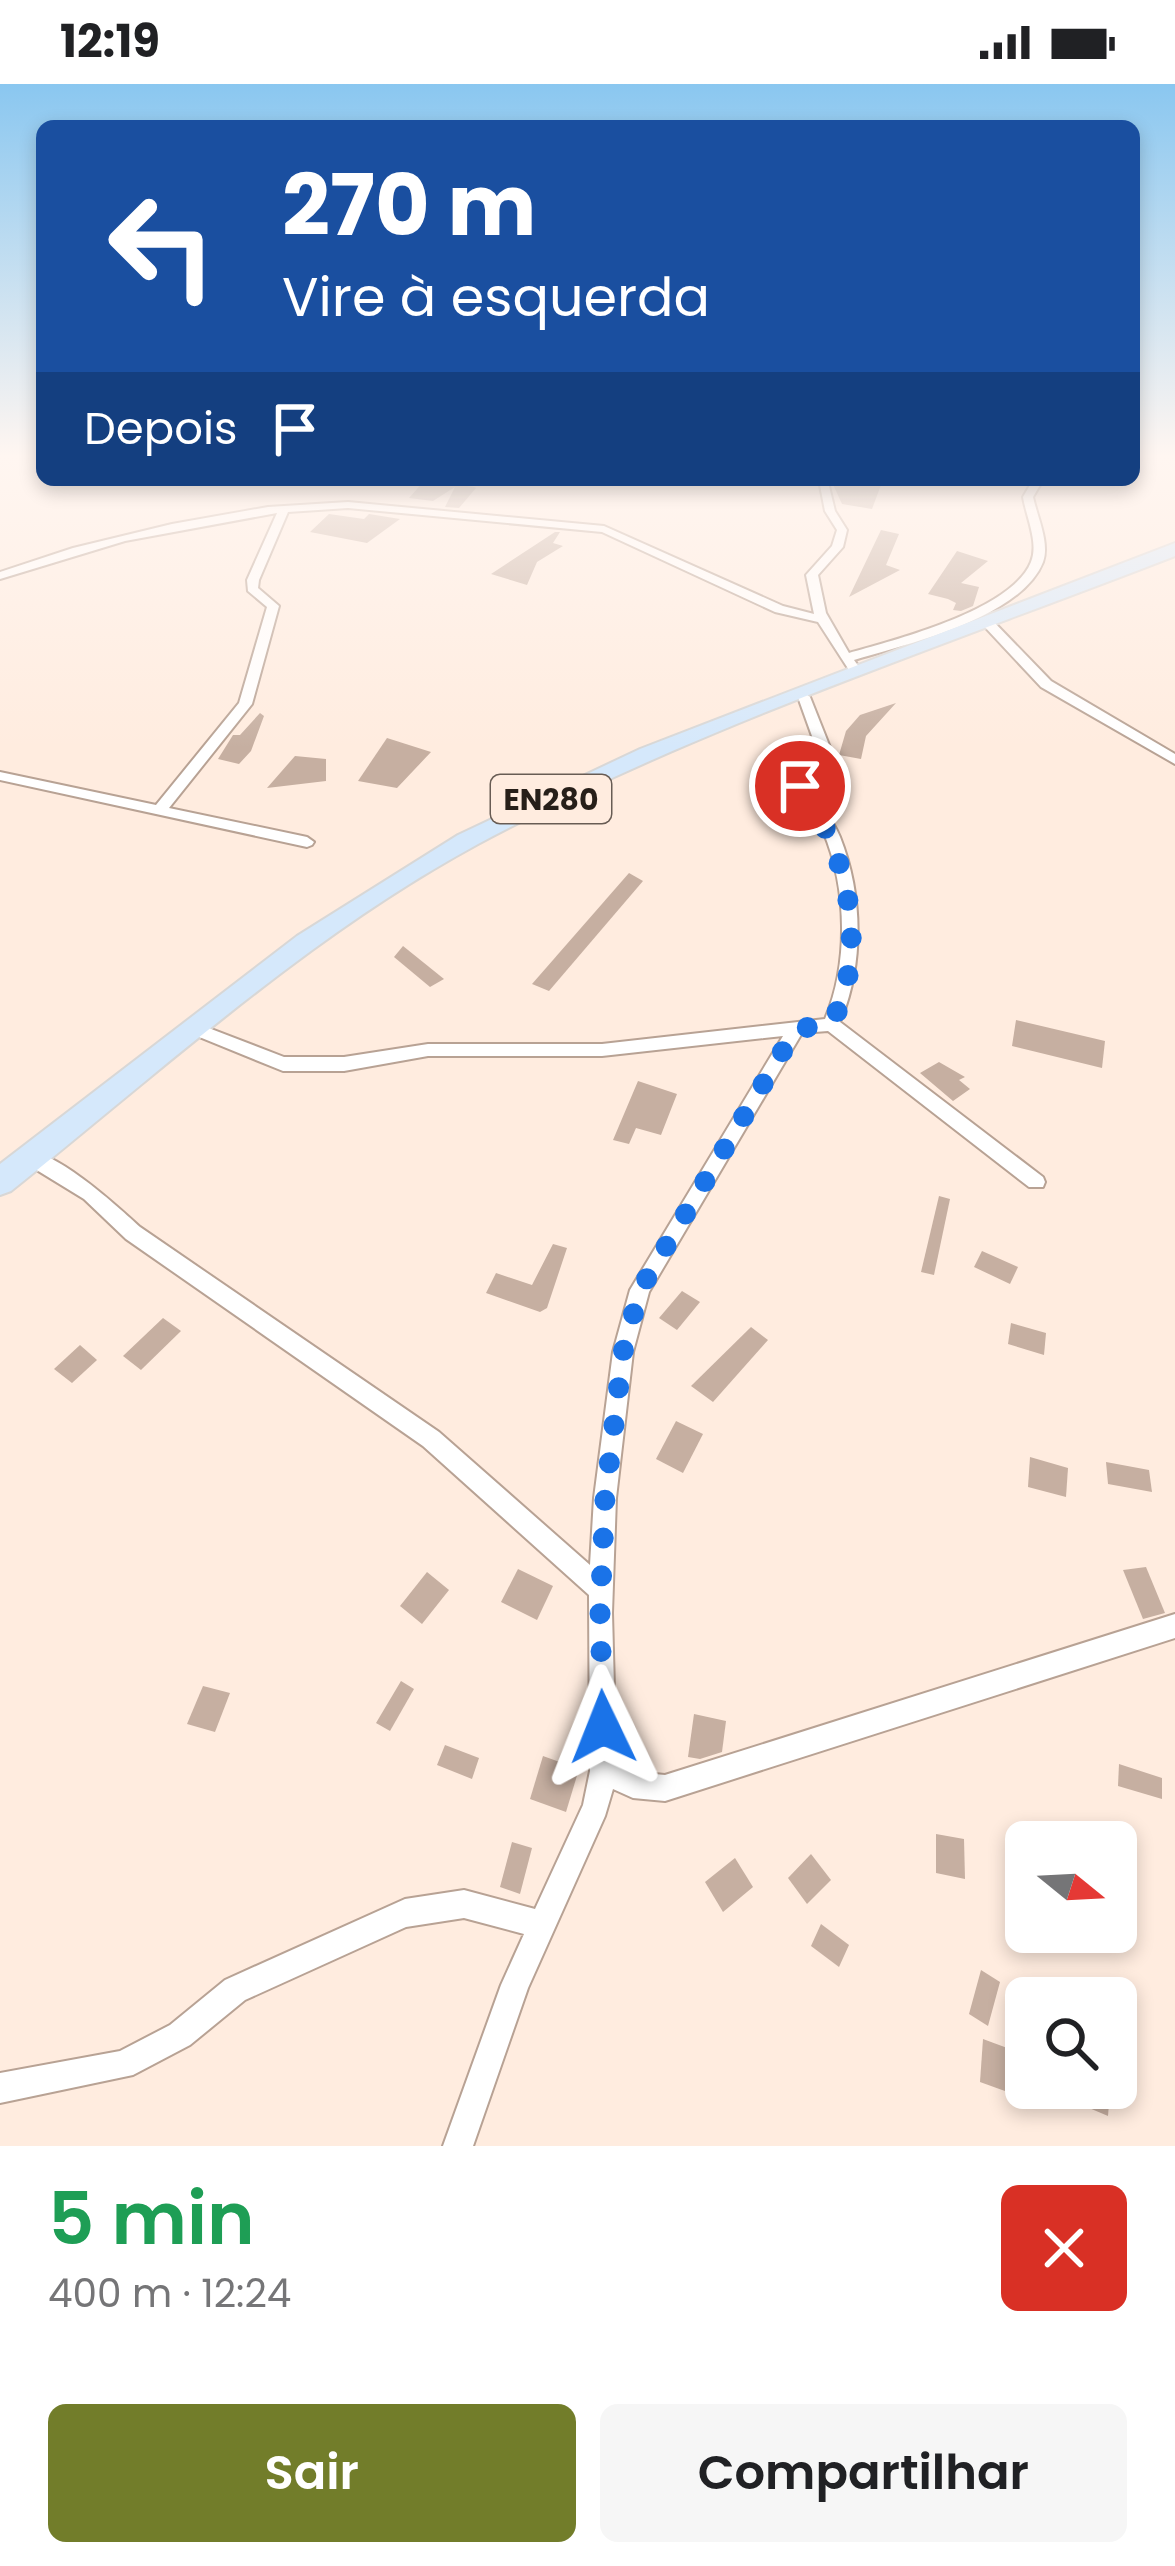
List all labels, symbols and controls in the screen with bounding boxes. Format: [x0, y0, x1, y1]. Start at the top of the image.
text: 12:19 [60, 10, 160, 73]
text: 270 m [282, 147, 536, 264]
icon: left [84, 168, 240, 324]
text: Vire à esquerda [282, 259, 710, 335]
icon: arrive [262, 396, 328, 462]
text: Depois [84, 397, 238, 460]
pin [749, 735, 851, 837]
icon: arrive [767, 753, 833, 819]
road number: EN280 [491, 775, 611, 823]
position arrow [540, 1664, 666, 1790]
north arrow [1005, 1821, 1137, 1953]
map controls [1005, 1821, 1137, 2109]
button: search [1005, 1977, 1137, 2109]
text: 5 min [48, 2168, 255, 2269]
button: close [1001, 2185, 1127, 2311]
text: 400 m · 12:24 [48, 2266, 291, 2321]
button: Sair [48, 2404, 576, 2542]
button: Compartilhar [600, 2404, 1127, 2542]

